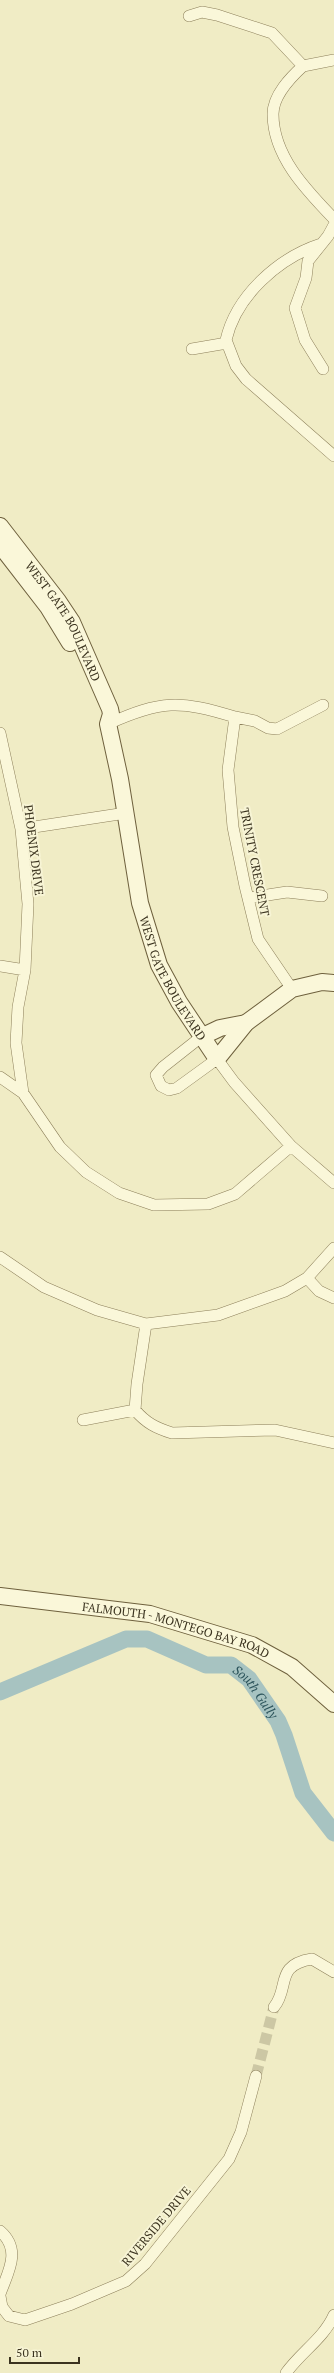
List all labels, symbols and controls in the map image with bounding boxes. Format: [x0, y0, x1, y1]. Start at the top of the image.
street label: WEST GATE BOULEVARD [22, 558, 104, 683]
street label: PHOENIX DRIVE [21, 804, 47, 896]
street label: TRINITY CRESCENT [237, 807, 273, 918]
street label: WEST GATE BOULEVARD [137, 914, 210, 1043]
street label: FALMOUTH - MONTEGO BAY ROAD [82, 1598, 273, 1661]
water label: South Gully [229, 1661, 283, 1723]
street label: RIVERSIDE DRIVE [118, 2183, 194, 2269]
scale bar [10, 2339, 79, 2365]
text: 50 m [16, 2345, 43, 2360]

